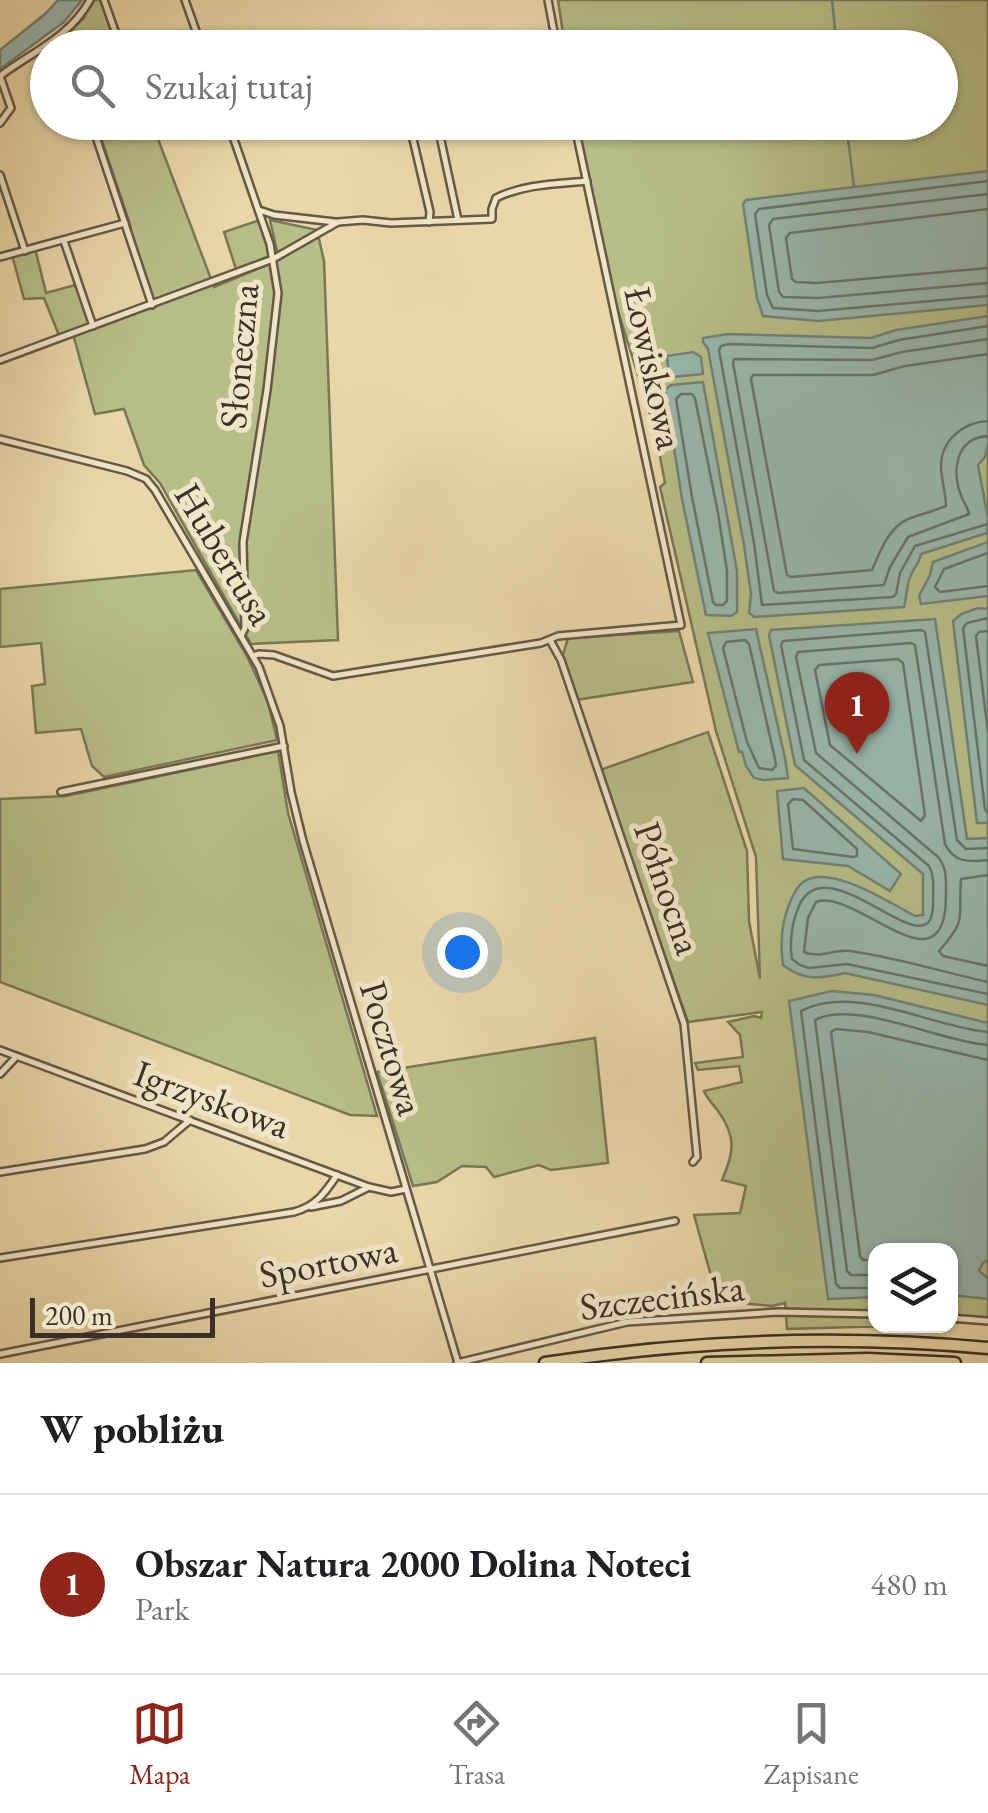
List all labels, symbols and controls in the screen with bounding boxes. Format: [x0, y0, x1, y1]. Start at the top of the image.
search box [30, 30, 958, 140]
icon: search [65, 58, 120, 113]
text: Szukaj tutaj [145, 61, 313, 110]
street label: Słoneczna [208, 280, 269, 431]
street label: Łowiskowa [613, 282, 696, 454]
street label: Hubertusa [164, 474, 287, 634]
pin: 1 [824, 672, 890, 754]
street label: Północna [623, 815, 714, 961]
your location [437, 927, 488, 978]
street label: Pocztowa [349, 975, 436, 1122]
street label: Igrzyskowa [128, 1048, 297, 1150]
street label: Sportowa [255, 1224, 402, 1299]
map controls [868, 1243, 958, 1333]
button: layers [868, 1243, 958, 1333]
street label: Szczecińska [577, 1262, 748, 1331]
scale bar [30, 1293, 215, 1338]
text: 200 m [45, 1297, 113, 1333]
text: W pobliżu [40, 1401, 224, 1456]
text: Obszar Natura 2000 Dolina Noteci [135, 1539, 691, 1588]
text: 1 [64, 1563, 81, 1605]
text: 480 m [871, 1563, 948, 1605]
text: Park [135, 1588, 190, 1630]
tab: Mapa [129, 1696, 190, 1792]
tab: Trasa [448, 1696, 505, 1792]
tab: Zapisane [763, 1696, 859, 1792]

